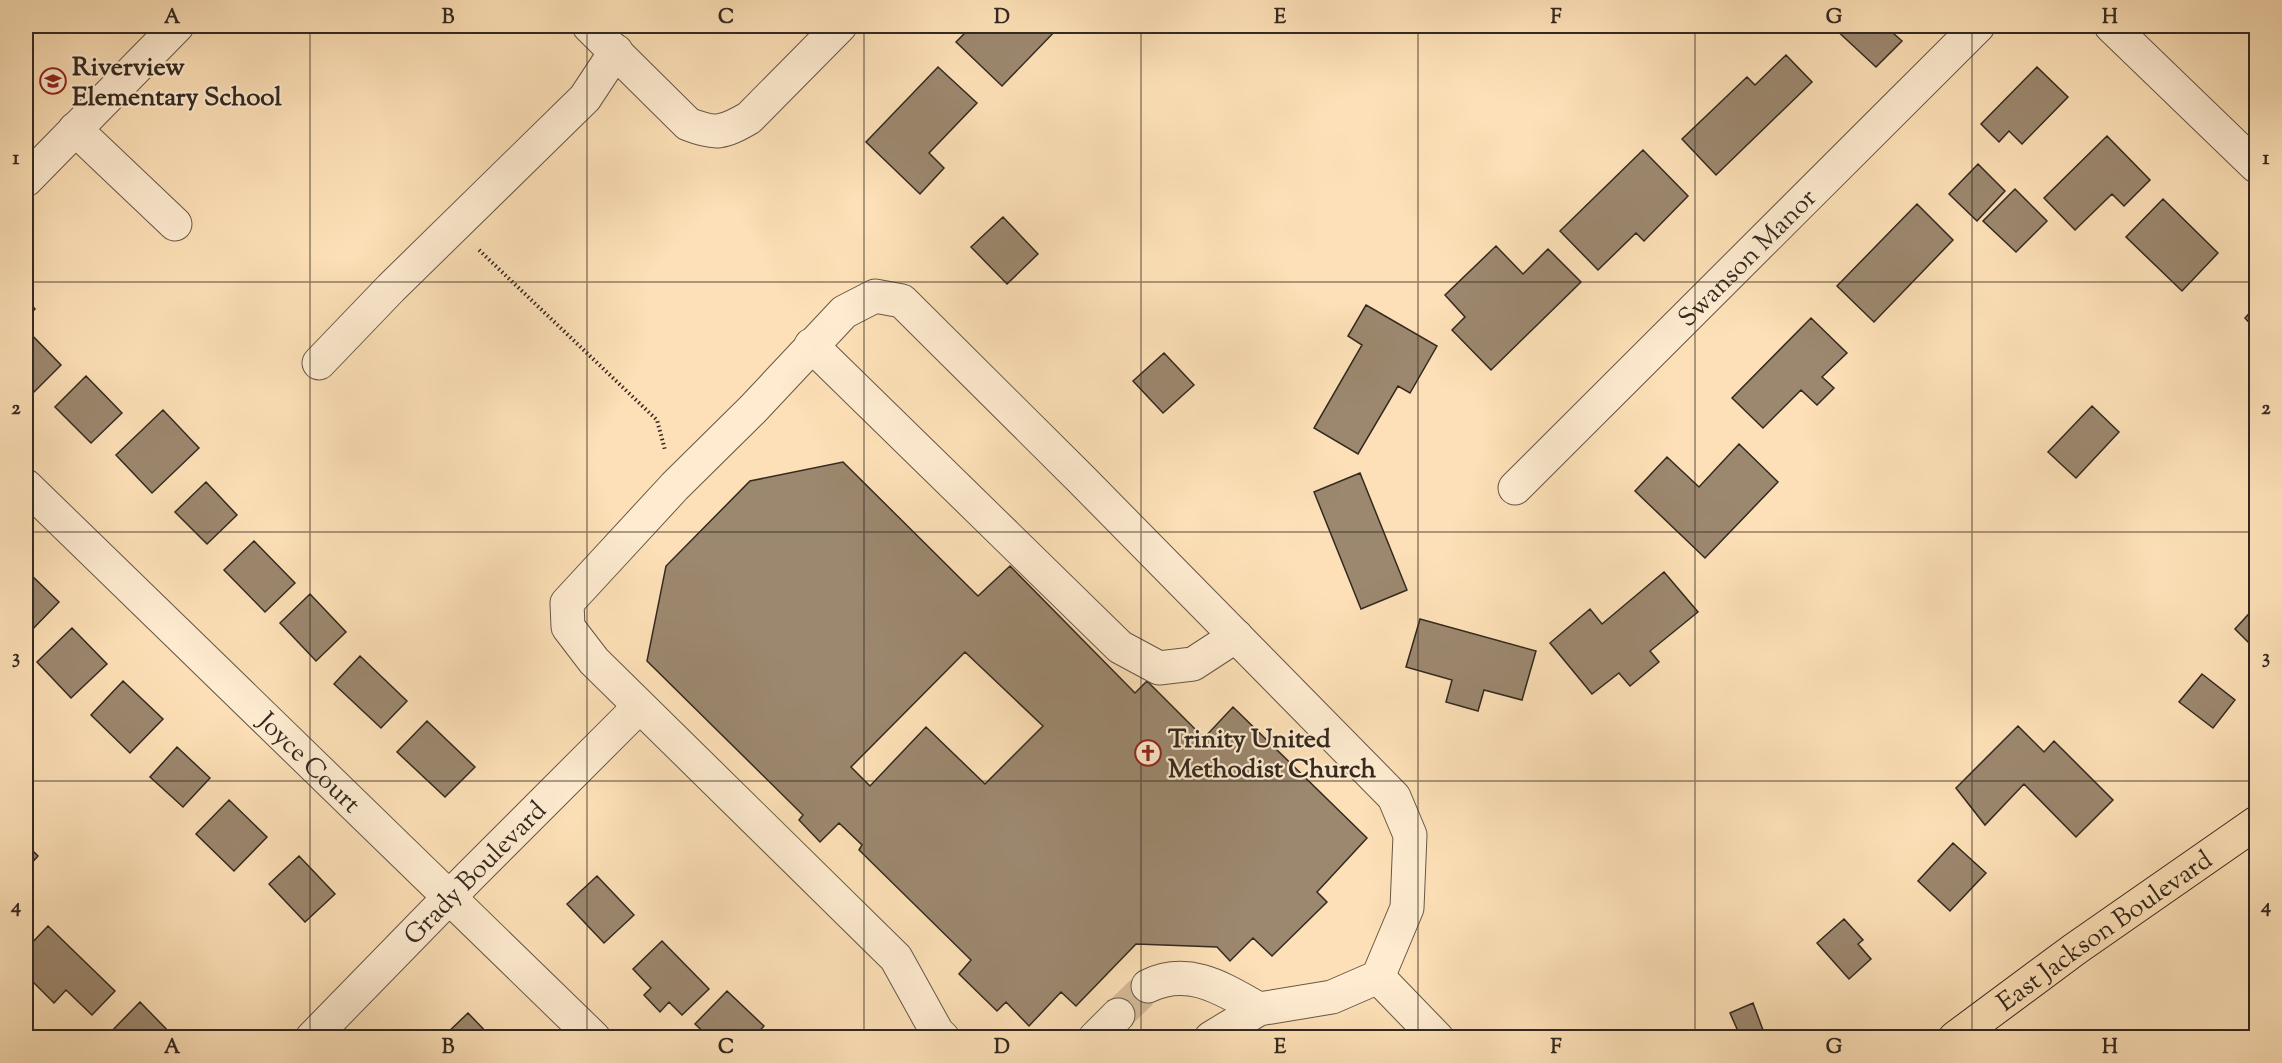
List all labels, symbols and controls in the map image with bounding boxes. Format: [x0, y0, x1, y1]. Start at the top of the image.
text: A [164, 4, 181, 33]
text: B [442, 4, 455, 33]
text: C [718, 4, 734, 33]
text: D [994, 4, 1010, 33]
text: E [1274, 4, 1287, 33]
text: F [1550, 4, 1562, 33]
text: G [1826, 4, 1843, 33]
text: H [2102, 4, 2118, 33]
place label: Riverview Elementary School [72, 50, 282, 117]
school or university icon: Riverview Elementary School [38, 66, 68, 96]
text: 1 [13, 145, 20, 174]
text: 1 [2263, 145, 2270, 174]
street label: Swanson Manor [1671, 181, 1826, 336]
text: 2 [11, 395, 21, 424]
text: 2 [2261, 395, 2271, 424]
text: 3 [12, 644, 20, 673]
text: 3 [2262, 644, 2270, 673]
street label: Joyce Court [247, 703, 368, 823]
place label: Trinity United Methodist Church [1168, 722, 1377, 789]
church icon: Trinity United Methodist Church [1133, 738, 1163, 768]
street label: Grady Boulevard [396, 793, 556, 954]
street label: East Jackson Boulevard [1990, 843, 2221, 1022]
text: 4 [10, 893, 21, 922]
text: 4 [2260, 893, 2271, 922]
text: A [164, 1034, 181, 1063]
text: B [442, 1034, 455, 1063]
text: C [718, 1034, 734, 1063]
text: D [994, 1034, 1010, 1063]
text: E [1274, 1034, 1287, 1063]
text: F [1550, 1034, 1562, 1063]
text: G [1826, 1034, 1843, 1063]
text: H [2102, 1034, 2118, 1063]

